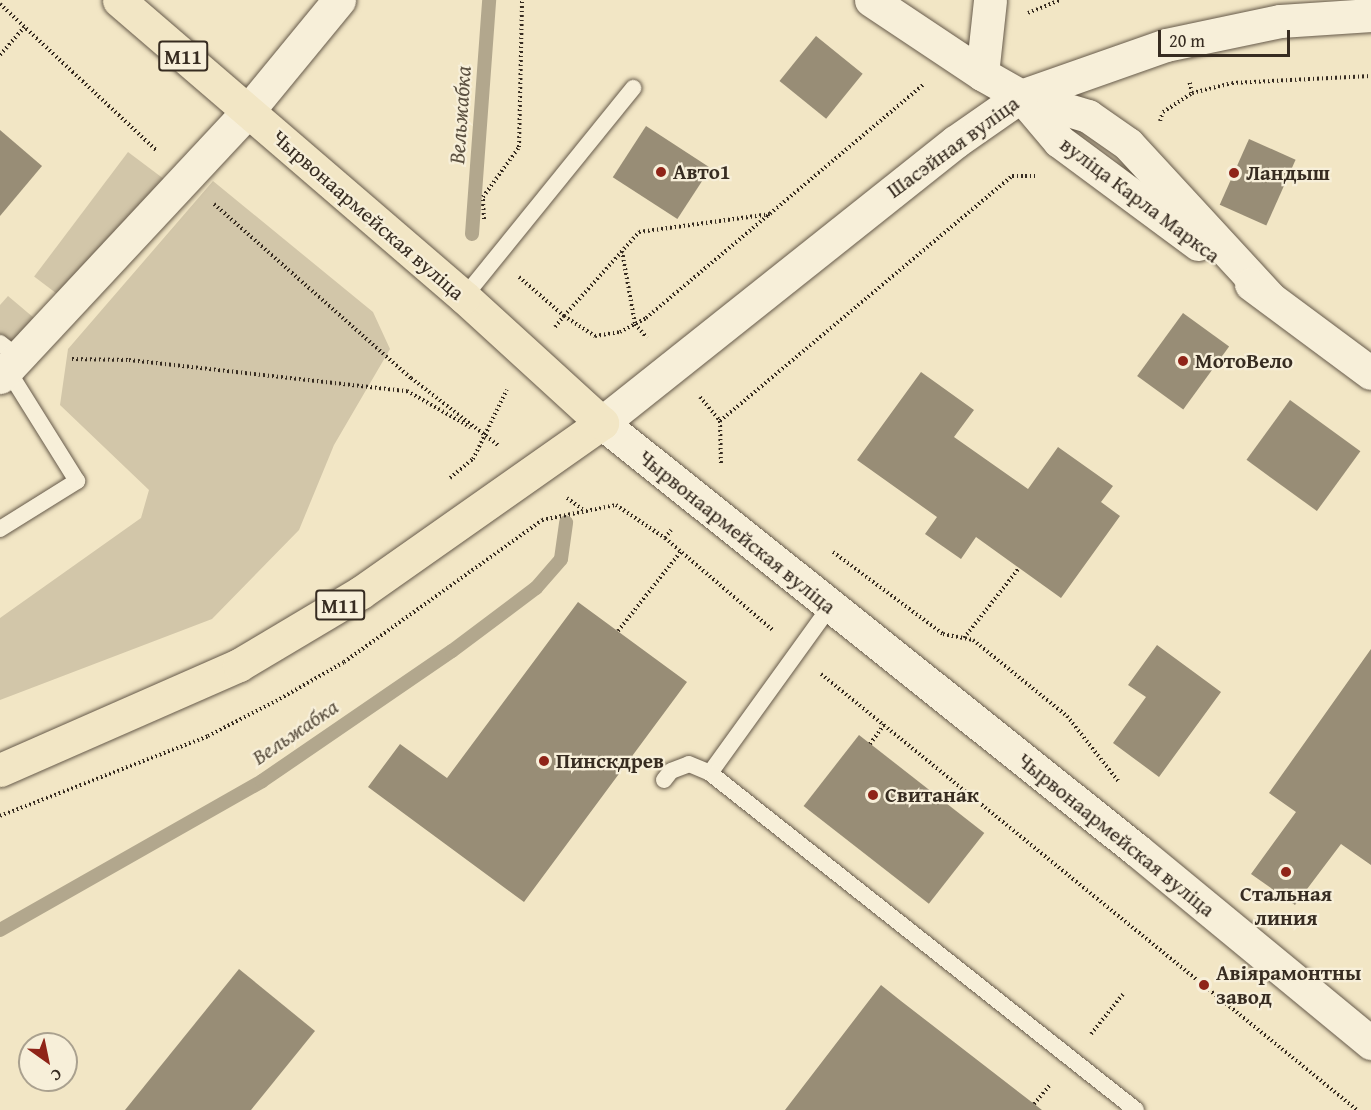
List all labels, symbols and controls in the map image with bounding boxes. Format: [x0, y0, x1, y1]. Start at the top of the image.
scale bar [1161, 18, 1293, 56]
text: 20 m [1169, 27, 1205, 54]
road number: М11 [158, 39, 208, 73]
water label: Вельжабка [443, 65, 477, 165]
street label: Шасэйная вуліца [882, 91, 1024, 203]
street label: Чырвонаармейская вуліца [267, 125, 469, 305]
street label: вуліца Карла Маркса [1055, 132, 1225, 268]
place label: Авто1 [673, 159, 731, 185]
place label: Ландыш [1246, 160, 1330, 186]
marker: Авто1 [654, 165, 668, 179]
marker: Ландыш [1227, 166, 1241, 180]
place label: МотоВело [1195, 348, 1293, 374]
marker: МотоВело [1176, 354, 1190, 368]
street label: Чырвонаармейская вуліца [633, 445, 841, 619]
road number: М11 [314, 588, 366, 622]
water label: Вельжабка [247, 694, 343, 770]
place label: Пинскдрев [556, 748, 664, 774]
street label: Чырвонаармейская вуліца [1012, 748, 1220, 922]
marker: Пинскдрев [537, 754, 551, 768]
place label: Свитанак [885, 782, 979, 808]
marker: Свитанак [866, 788, 880, 802]
marker: Стальная линия [1279, 865, 1293, 879]
place label: Стальная линия [1240, 881, 1332, 931]
place label: Авіярамонтны завод [1216, 960, 1361, 1010]
marker: Авіярамонтны завод [1197, 978, 1211, 992]
north arrow [18, 1032, 78, 1092]
text: С [46, 1063, 67, 1088]

